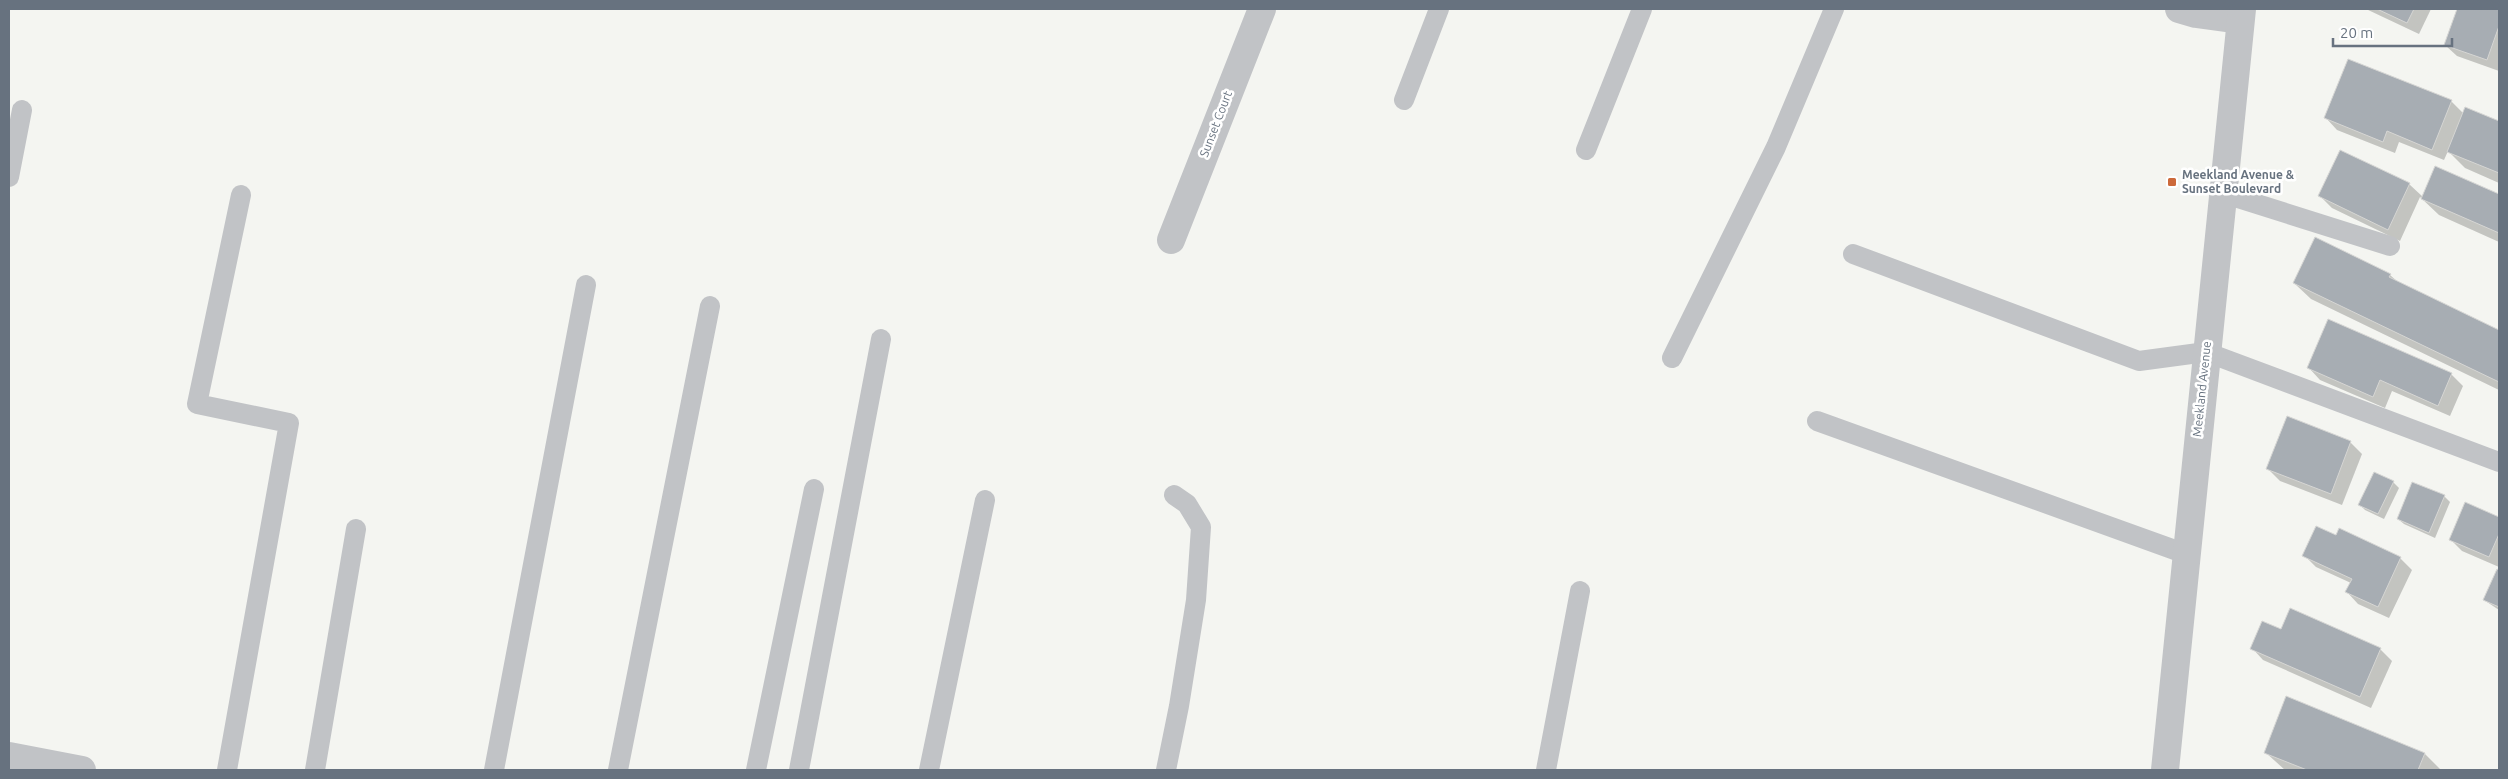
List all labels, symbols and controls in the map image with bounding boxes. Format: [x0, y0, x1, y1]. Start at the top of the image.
scale bar [2333, 15, 2452, 47]
text: 20 m [2340, 24, 2373, 41]
street label: Sunset Court [1197, 89, 1234, 159]
place label: Meekland Avenue & Sunset Boulevard [2182, 168, 2295, 195]
marker: Meekland Avenue & Sunset Boulevard [2166, 176, 2178, 188]
street label: Meekland Avenue [2190, 340, 2213, 437]

